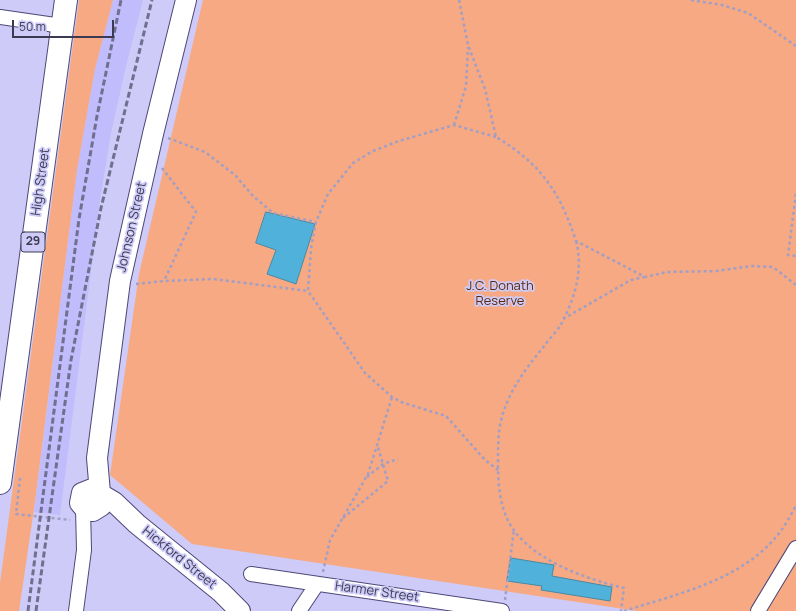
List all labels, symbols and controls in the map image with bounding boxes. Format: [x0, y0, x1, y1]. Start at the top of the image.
scale bar [14, 12, 116, 38]
text: 50 m [19, 18, 46, 35]
street label: High Street [29, 147, 53, 217]
street label: Johnson Street [114, 180, 150, 274]
road number: 29 [21, 232, 45, 252]
park label: J.C. Donath Reserve [466, 278, 534, 309]
street label: Hickford Street [139, 523, 219, 593]
street label: Harmer Street [334, 578, 420, 606]

